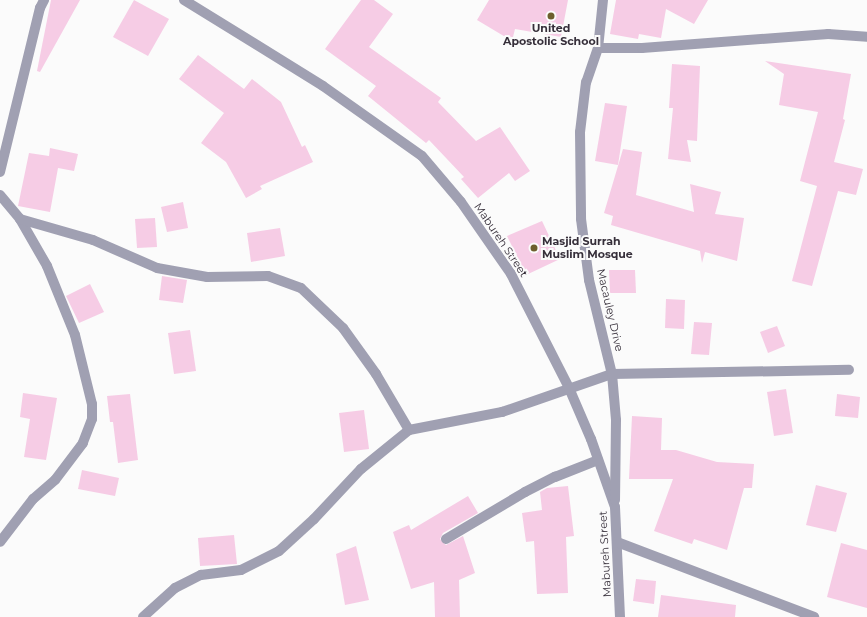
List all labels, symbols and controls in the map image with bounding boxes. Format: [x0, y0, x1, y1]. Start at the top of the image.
marker: United Apostolic School [546, 11, 556, 21]
place label: United Apostolic School [503, 22, 599, 48]
street label: Mabureh Street [471, 201, 531, 279]
place label: Masjid Surrah Muslim Mosque [542, 235, 633, 261]
marker: Masjid Surrah Muslim Mosque [529, 243, 539, 253]
street label: Macauley Drive [594, 267, 626, 353]
street label: Mabureh Street [596, 511, 614, 597]

